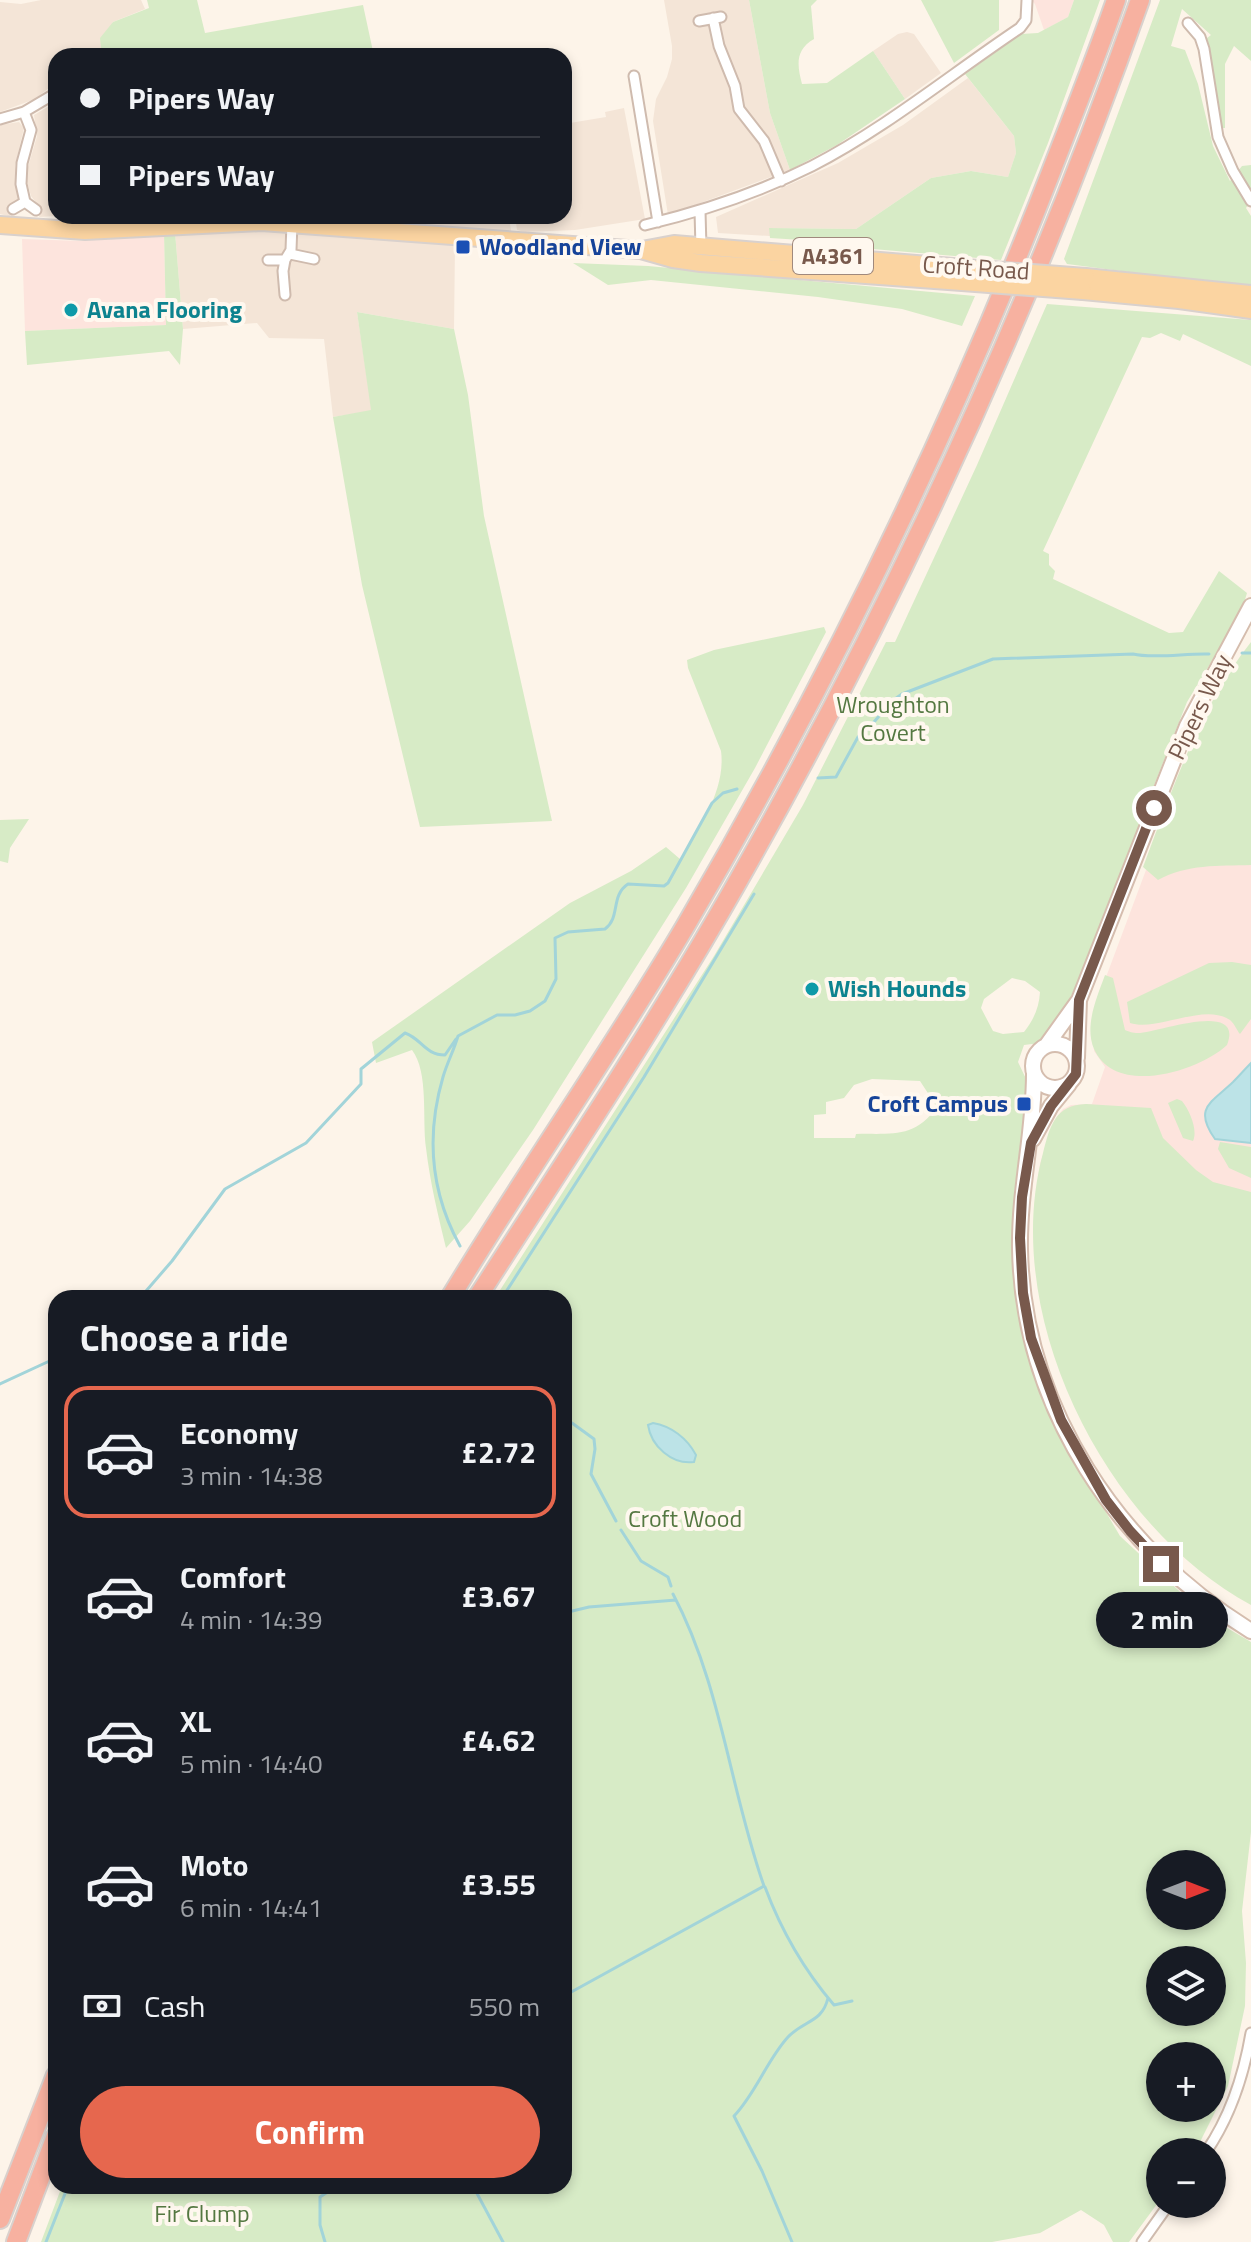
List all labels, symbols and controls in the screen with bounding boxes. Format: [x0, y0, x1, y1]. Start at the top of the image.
text: Pipers Way [128, 75, 275, 121]
text: Pipers Way [128, 152, 275, 198]
place label: Woodland View [479, 228, 641, 264]
marker: Woodland View [454, 238, 472, 256]
road number: A4361 [793, 238, 873, 274]
street label: Croft Road [921, 245, 1031, 289]
place label: Avana Flooring [87, 291, 242, 327]
marker: Avana Flooring [62, 301, 80, 319]
street label: Pipers Way [1158, 647, 1240, 765]
park label: Wroughton Covert [836, 686, 950, 750]
route start [1136, 790, 1172, 826]
place label: Wish Hounds [828, 970, 966, 1006]
marker: Wish Hounds [803, 980, 821, 998]
place label: Croft Campus [868, 1085, 1008, 1121]
marker: Croft Campus [1015, 1095, 1033, 1113]
text: Choose a ride [80, 1310, 288, 1365]
text: Economy [180, 1410, 298, 1456]
icon: car [84, 1416, 156, 1488]
text: £2.72 [461, 1429, 536, 1475]
text: 3 min · 14:38 [180, 1456, 323, 1495]
park label: Croft Wood [628, 1500, 742, 1536]
route end [1143, 1546, 1179, 1582]
text: Comfort [180, 1554, 286, 1600]
icon: car [84, 1560, 156, 1632]
text: £3.67 [461, 1573, 536, 1619]
callout: 2 min [1095, 1592, 1227, 1648]
text: 4 min · 14:39 [180, 1600, 323, 1639]
text: 2 min [1130, 1600, 1194, 1639]
text: XL [180, 1698, 211, 1744]
icon: car [84, 1704, 156, 1776]
text: £4.62 [461, 1717, 536, 1763]
text: 5 min · 14:40 [180, 1744, 323, 1783]
text: Moto [180, 1842, 248, 1888]
icon: car [84, 1848, 156, 1920]
north arrow [1146, 1850, 1226, 1930]
map controls [1146, 1850, 1226, 2218]
text: £3.55 [461, 1861, 536, 1907]
text: 6 min · 14:41 [180, 1888, 323, 1927]
button: layers [1146, 1946, 1226, 2026]
text: Cash [144, 1983, 205, 2029]
icon: cash [80, 1984, 124, 2028]
text: 550 m [469, 1987, 540, 2026]
button: + [1146, 2042, 1226, 2122]
button: Confirm [80, 2086, 540, 2178]
button: − [1146, 2138, 1226, 2218]
park label: Fir Clump [154, 2195, 250, 2231]

